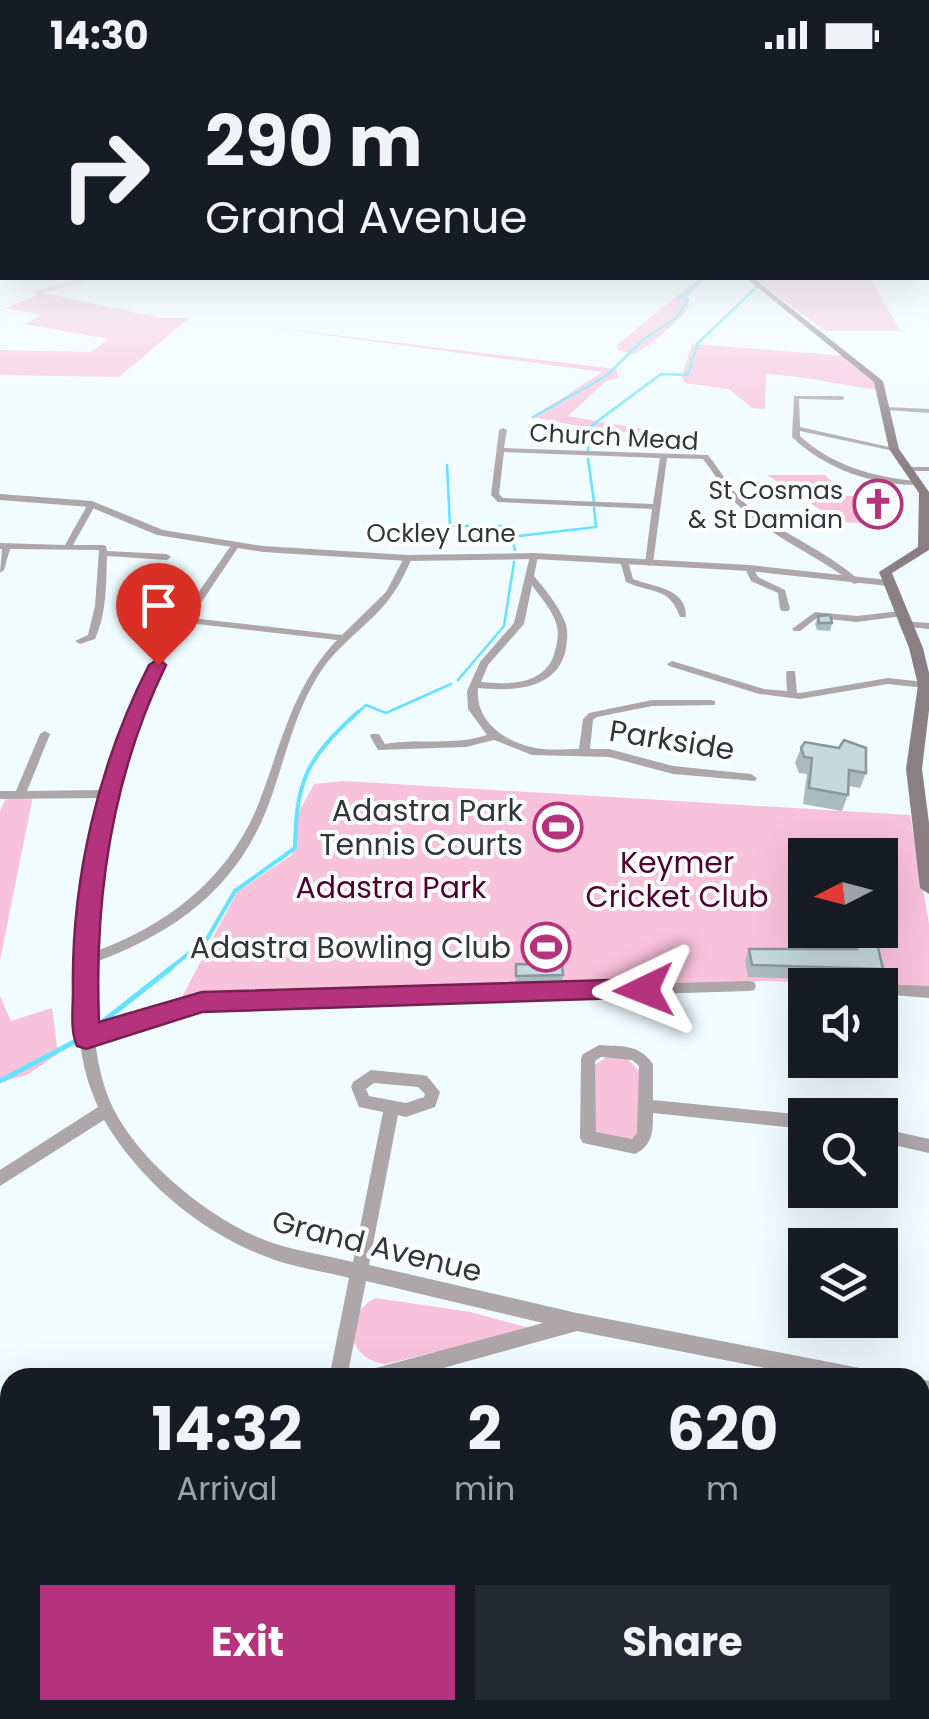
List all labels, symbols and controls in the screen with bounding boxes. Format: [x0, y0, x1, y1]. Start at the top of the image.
text: 14:30 [50, 9, 149, 62]
text: 290 m [205, 92, 423, 191]
icon: right [40, 110, 170, 240]
text: Grand Avenue [205, 186, 527, 249]
street label: Church Mead [529, 415, 699, 459]
place label: St Cosmas & St Damian [688, 473, 843, 537]
church icon: St Cosmas & St Damian [852, 478, 904, 530]
street label: Ockley Lane [366, 516, 516, 551]
pin [116, 563, 201, 666]
icon: arrive [131, 578, 186, 633]
street label: Parkside [606, 709, 738, 771]
place label: Adastra Park Tennis Courts [319, 789, 524, 866]
sports icon: Adastra Park Tennis Courts [532, 801, 584, 853]
north arrow [788, 838, 898, 948]
map controls [788, 838, 898, 1338]
park label: Keymer Cricket Club [586, 841, 768, 918]
park label: Adastra Park [295, 866, 487, 909]
sports icon: Adastra Bowling Club [520, 921, 572, 973]
place label: Adastra Bowling Club [190, 926, 511, 969]
position arrow [592, 938, 696, 1042]
button: sound [788, 968, 898, 1078]
button: search [788, 1098, 898, 1208]
street label: Grand Avenue [268, 1199, 486, 1293]
button: layers [788, 1228, 898, 1338]
text: 14:32 [152, 1387, 302, 1471]
text: 2 [467, 1387, 502, 1471]
text: 620 [667, 1387, 778, 1471]
text: Arrival [177, 1466, 277, 1511]
text: min [454, 1466, 515, 1511]
text: m [706, 1466, 739, 1511]
button: Exit [40, 1585, 455, 1700]
button: Share [475, 1585, 890, 1700]

